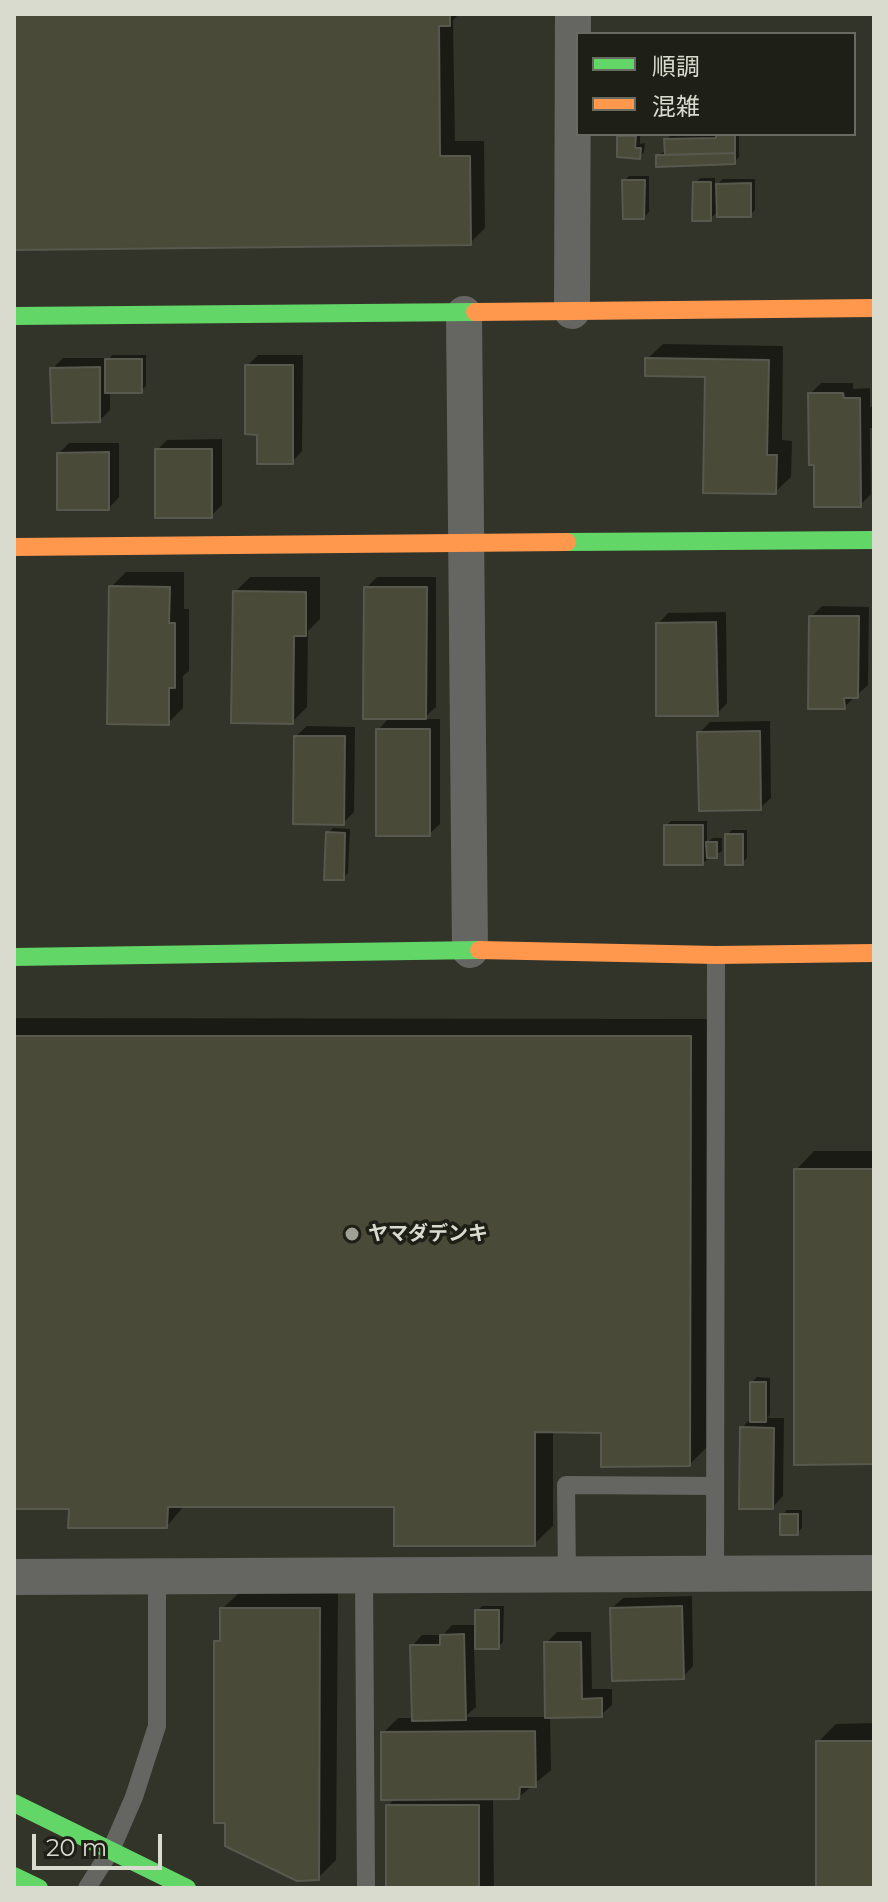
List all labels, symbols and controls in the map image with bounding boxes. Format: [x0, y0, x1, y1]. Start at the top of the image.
legend [576, 32, 856, 136]
text: 順調 [652, 52, 700, 81]
text: 混雑 [652, 92, 700, 121]
place label: ヤマダデンキ [368, 1222, 488, 1246]
marker: ヤマダデンキ [343, 1225, 361, 1243]
scale bar [36, 1818, 166, 1868]
text: 20 m [46, 1833, 107, 1862]

